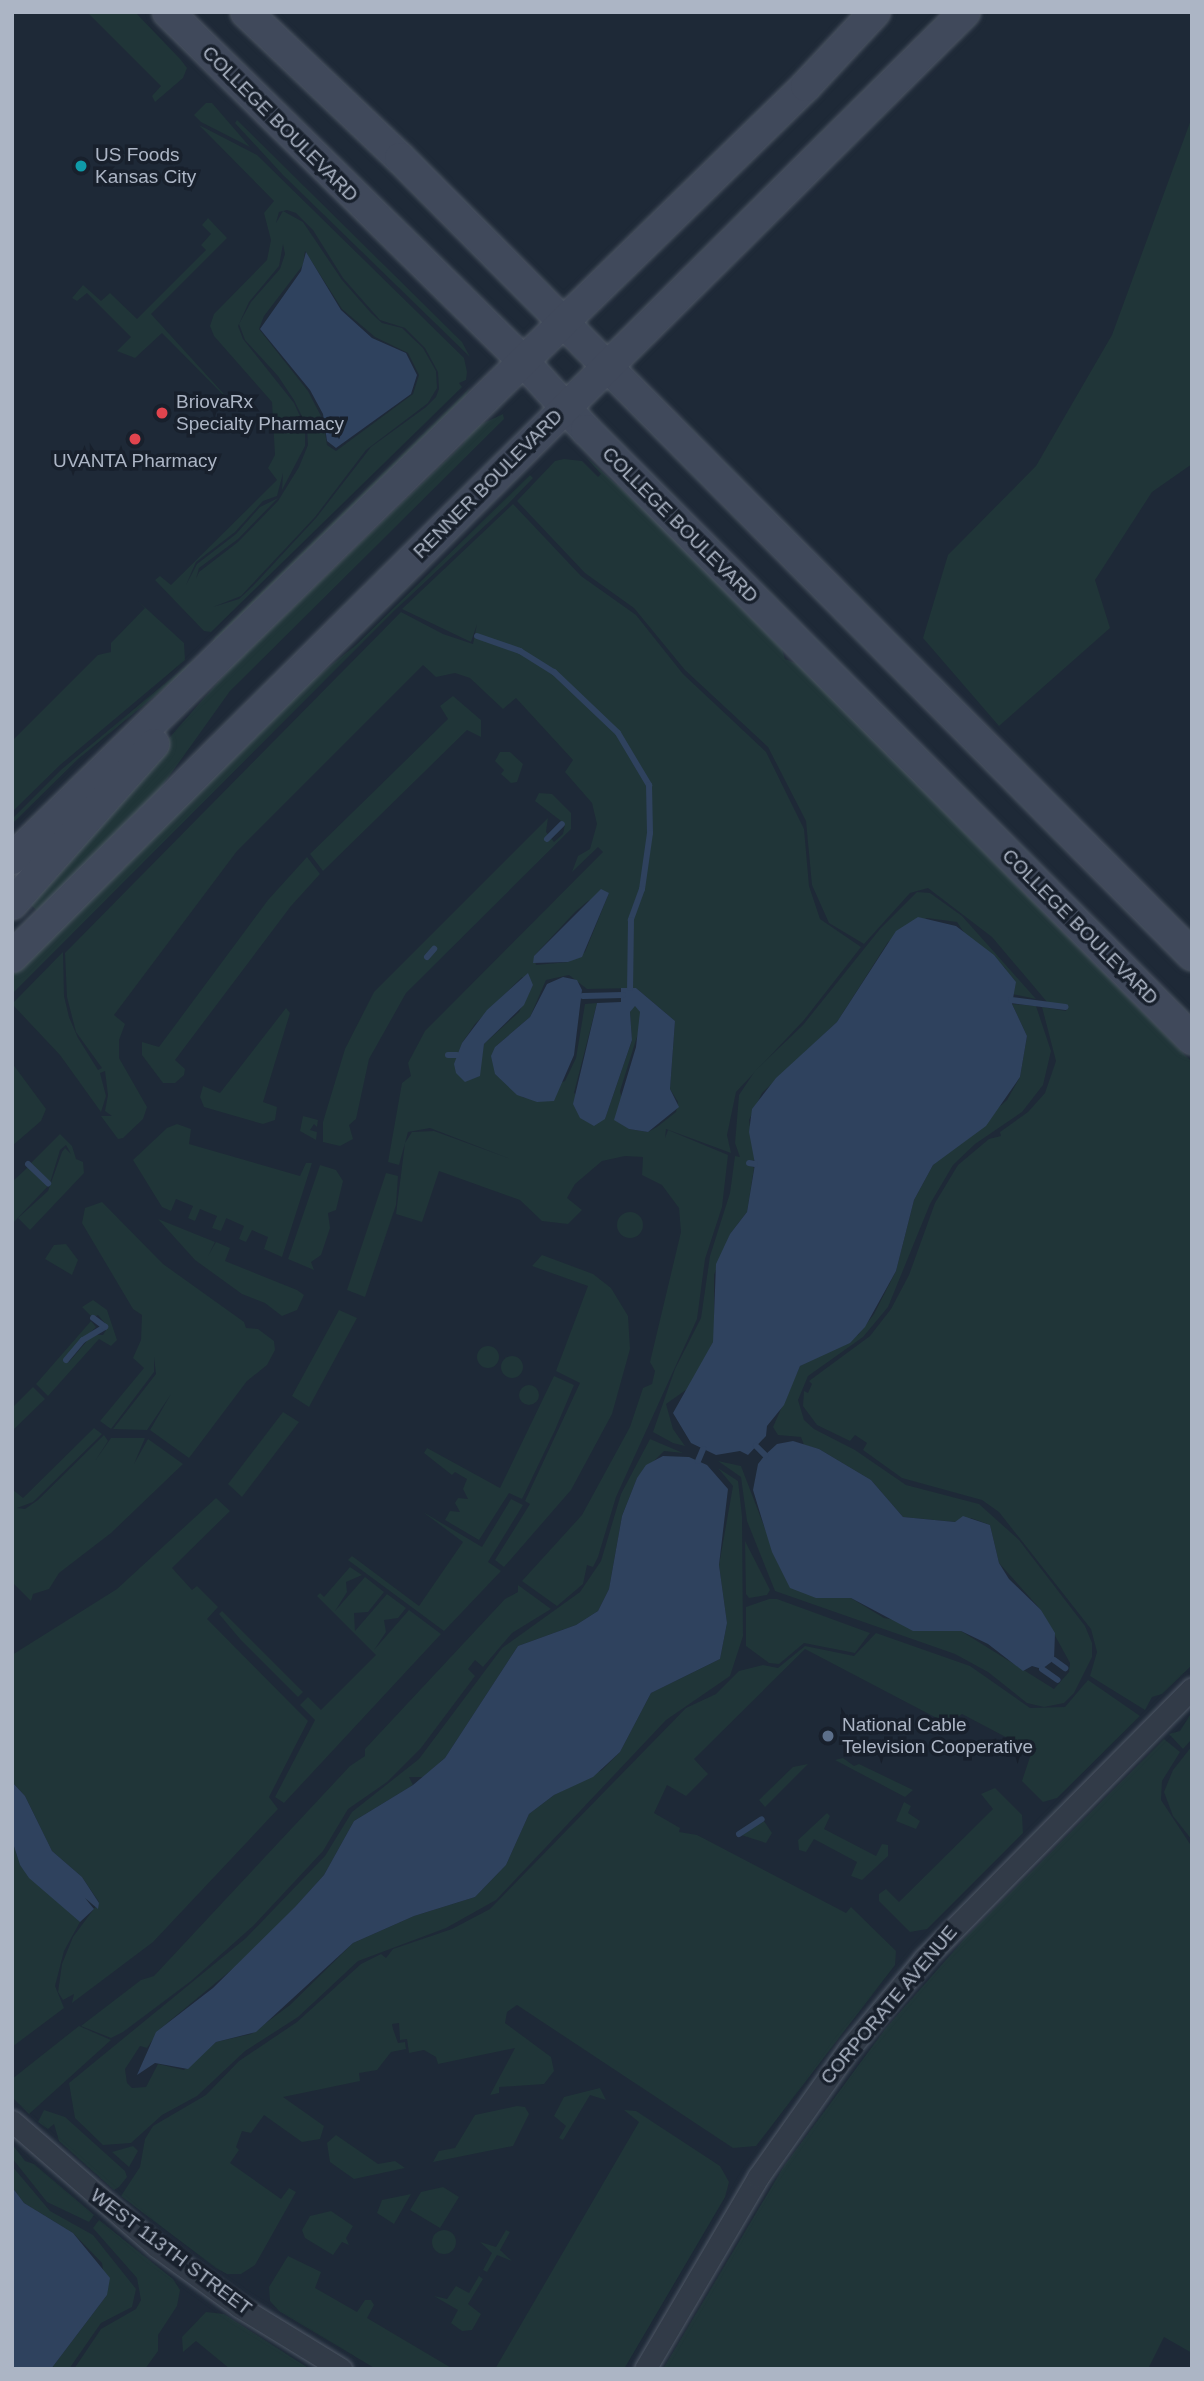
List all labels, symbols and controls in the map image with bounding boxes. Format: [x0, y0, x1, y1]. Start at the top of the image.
street label: COLLEGE BOULEVARD [197, 41, 363, 207]
place label: US Foods Kansas City [95, 144, 196, 188]
marker: US Foods Kansas City [73, 158, 89, 174]
place label: BriovaRx Specialty Pharmacy [176, 391, 344, 435]
marker: BriovaRx Specialty Pharmacy [154, 405, 170, 421]
street label: RENNER BOULEVARD [409, 405, 567, 563]
marker: UVANTA Pharmacy [127, 431, 143, 447]
street label: COLLEGE BOULEVARD [597, 442, 763, 608]
place label: UVANTA Pharmacy [52, 450, 218, 472]
street label: COLLEGE BOULEVARD [997, 844, 1163, 1010]
place label: National Cable Television Cooperative [842, 1714, 1033, 1758]
marker: National Cable Television Cooperative [820, 1728, 836, 1744]
street label: CORPORATE AVENUE [816, 1921, 962, 2089]
street label: WEST 113TH STREET [86, 2184, 256, 2320]

